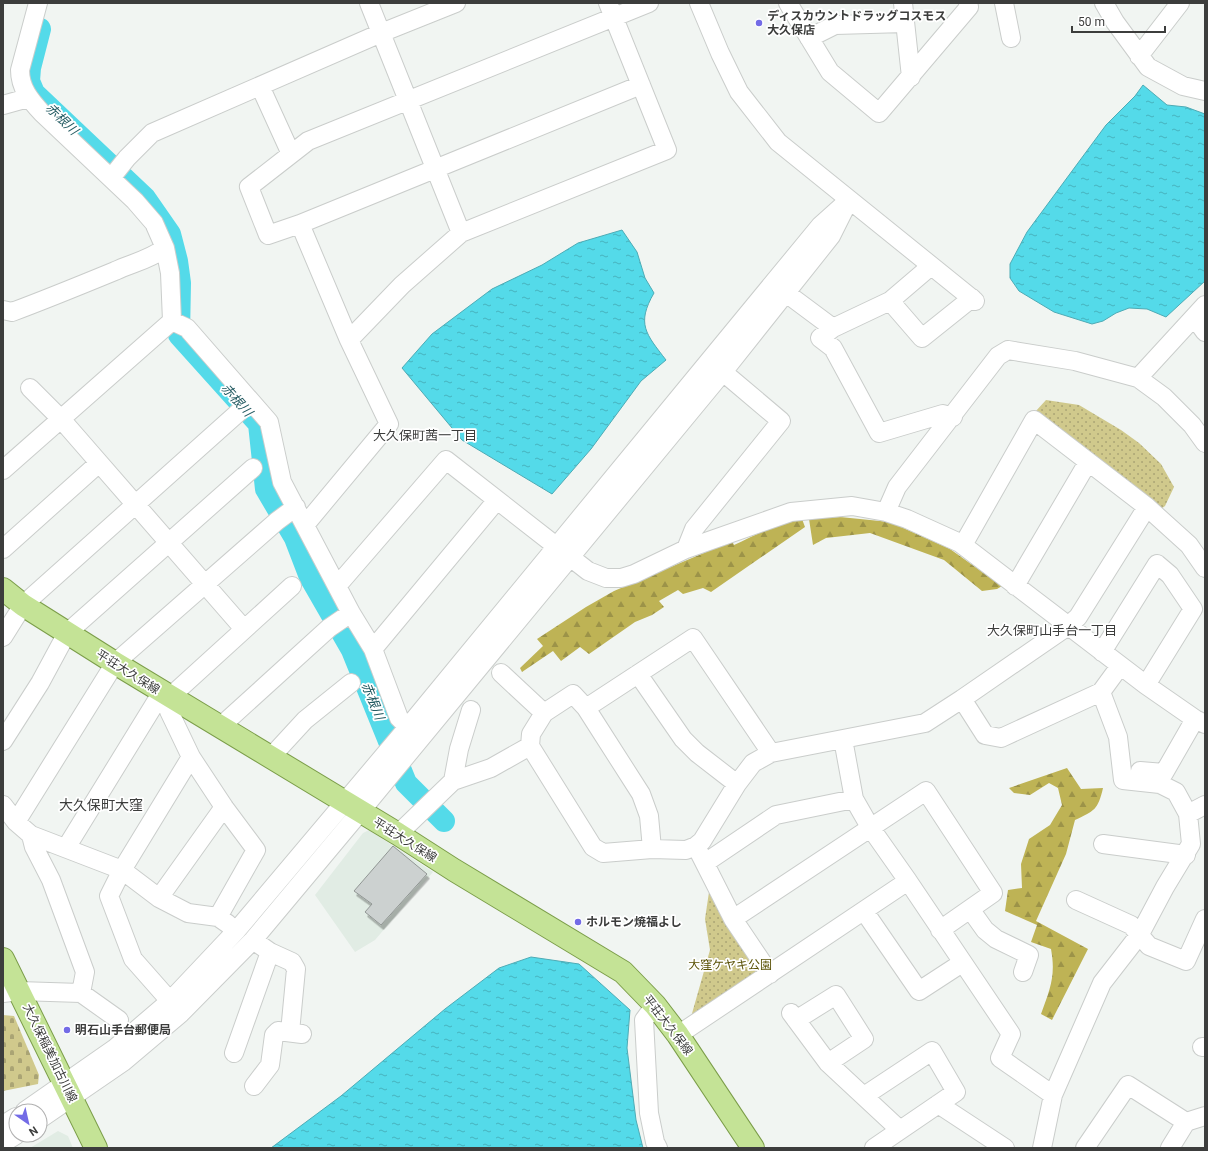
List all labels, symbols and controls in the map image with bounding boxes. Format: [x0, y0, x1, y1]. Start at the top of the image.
scale bar [1072, 8, 1165, 34]
place label: ディスカウントドラッグコスモス 大久保店 [767, 9, 946, 37]
text: 50 m [1078, 15, 1105, 29]
marker: ディスカウントドラッグコスモス 大久保店 [754, 18, 764, 28]
water label: 赤根川 [43, 100, 83, 139]
water label: 赤根川 [218, 380, 257, 421]
district label: 大久保町茜一丁目 [373, 428, 477, 443]
district label: 大久保町山手台一丁目 [987, 623, 1117, 638]
street label: 平荘大久保線 [94, 647, 162, 697]
water label: 赤根川 [359, 680, 388, 724]
district label: 大久保町大窪 [59, 797, 143, 813]
street label: 平荘大久保線 [371, 815, 439, 865]
place label: ホルモン焼福よし [586, 915, 682, 929]
marker: ホルモン焼福よし [573, 917, 583, 927]
park label: 大窪ケヤキ公園 [688, 958, 772, 972]
street label: 平荘大久保線 [640, 992, 696, 1058]
street label: 大久保稲美加古川線 [20, 1001, 80, 1105]
place label: 明石山手台郵便局 [75, 1023, 171, 1037]
marker: 明石山手台郵便局 [62, 1025, 72, 1035]
north arrow [8, 1103, 48, 1143]
text: N [26, 1123, 40, 1139]

